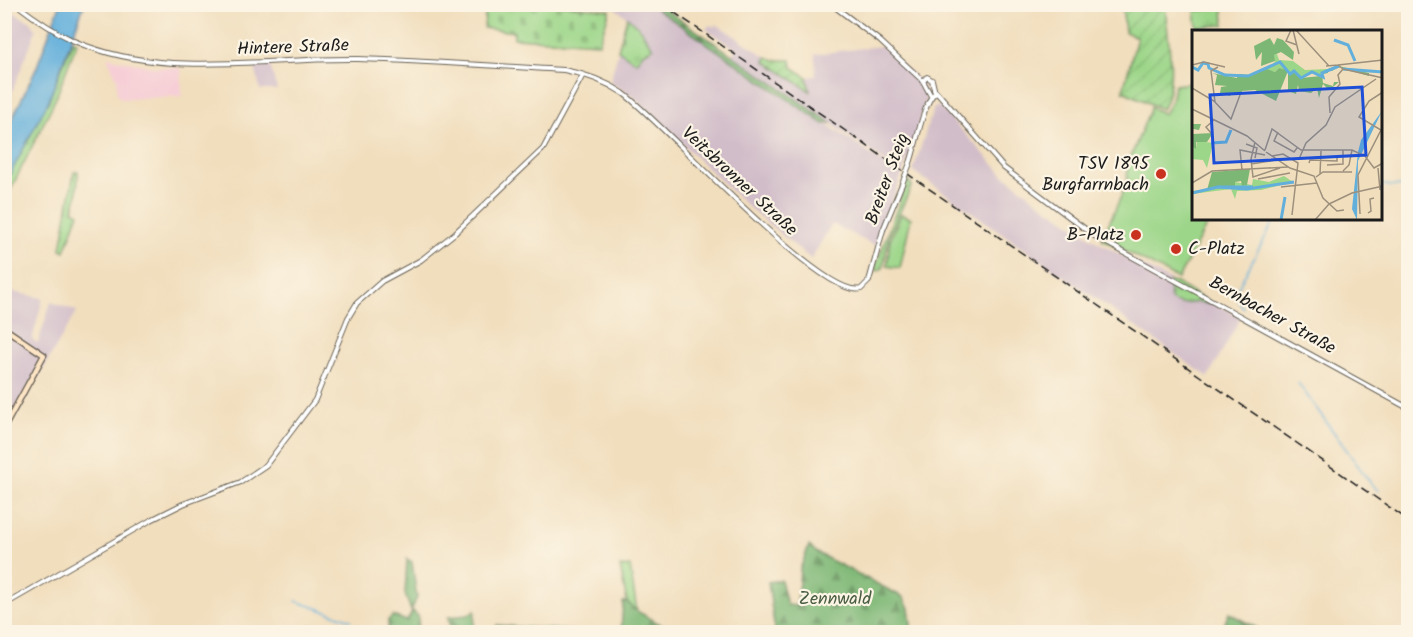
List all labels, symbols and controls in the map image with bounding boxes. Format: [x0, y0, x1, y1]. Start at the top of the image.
inset map [1192, 30, 1383, 220]
street label: Hintere Straße [237, 32, 349, 64]
street label: Veitsbronner Straße [674, 120, 804, 244]
street label: Breiter Steig [858, 129, 918, 229]
place label: TSV 1895 Burgfarrnbach [1042, 150, 1150, 200]
marker: TSV 1895 Burgfarrnbach [1154, 167, 1168, 181]
place label: B-Platz [1067, 221, 1124, 250]
marker: B-Platz [1129, 228, 1143, 242]
place label: C-Platz [1188, 235, 1245, 264]
marker: C-Platz [1169, 242, 1183, 256]
street label: Bernbacher Straße [1203, 269, 1341, 363]
park label: Zennwald [799, 585, 872, 614]

